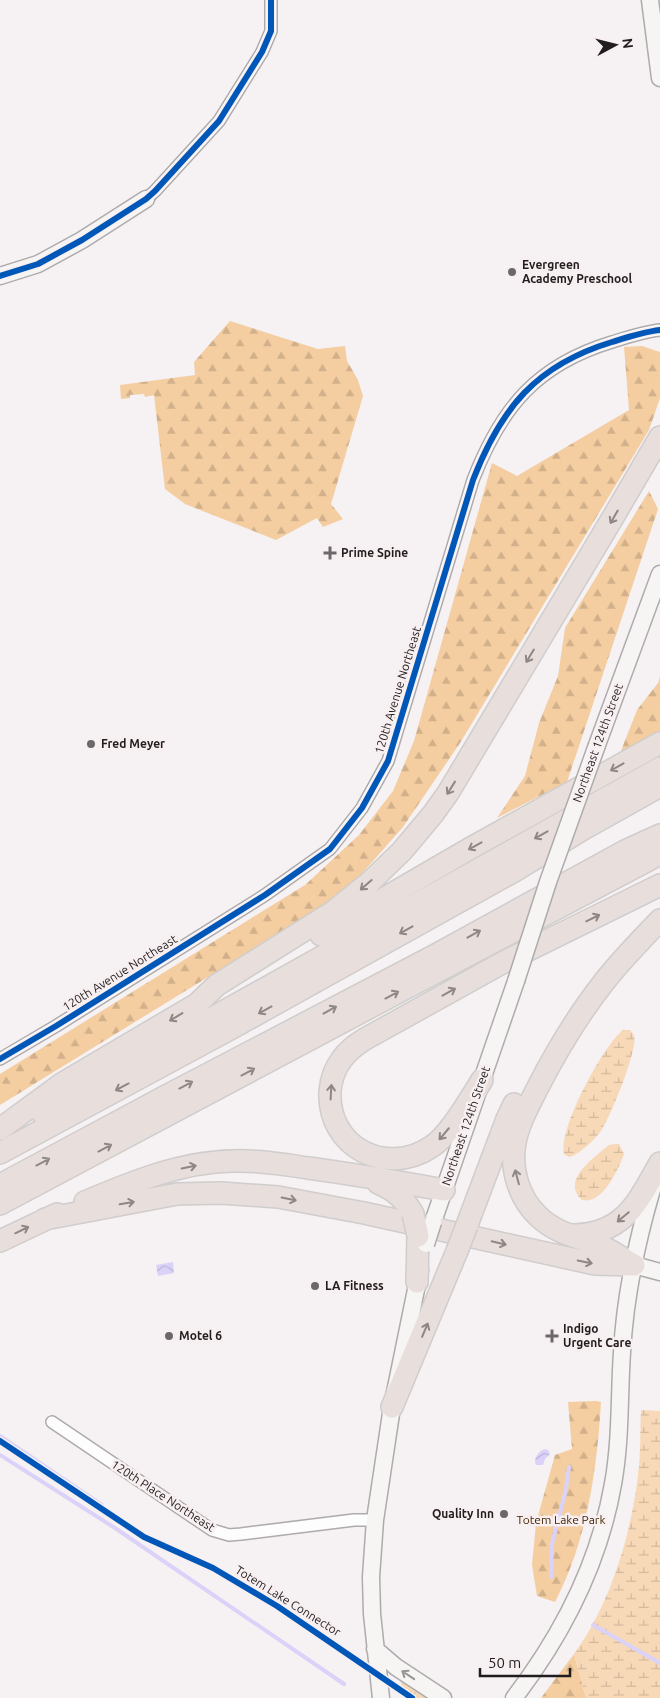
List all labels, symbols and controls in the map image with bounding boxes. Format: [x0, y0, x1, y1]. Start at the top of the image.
north arrow [590, 20, 640, 70]
text: N [619, 37, 636, 50]
place label: Evergreen Academy Preschool [522, 258, 633, 285]
marker: Evergreen Academy Preschool [506, 266, 518, 278]
one-way arrow [608, 509, 618, 524]
marker: Prime Spine [323, 546, 337, 560]
place label: Prime Spine [341, 546, 408, 559]
street label: 120th Avenue Northeast [372, 624, 423, 755]
one-way arrow [525, 649, 535, 663]
street label: Northeast 124th Street [570, 681, 625, 804]
place label: Fred Meyer [101, 737, 165, 750]
marker: Fred Meyer [85, 738, 97, 750]
one-way arrow [611, 762, 625, 772]
one-way arrow [445, 781, 456, 795]
one-way arrow [534, 830, 549, 840]
one-way arrow [469, 841, 483, 851]
one-way arrow [360, 879, 373, 891]
one-way arrow [585, 913, 600, 922]
one-way arrow [399, 925, 414, 935]
one-way arrow [466, 929, 481, 939]
street label: 120th Avenue Northeast [60, 932, 179, 1013]
one-way arrow [441, 987, 455, 997]
one-way arrow [384, 990, 399, 1000]
one-way arrow [257, 1005, 272, 1015]
one-way arrow [322, 1005, 337, 1014]
one-way arrow [169, 1012, 183, 1022]
street label: Northeast 124th Street [439, 1064, 492, 1187]
one-way arrow [240, 1067, 255, 1076]
one-way arrow [178, 1080, 193, 1089]
one-way arrow [114, 1082, 129, 1092]
one-way arrow [326, 1084, 335, 1100]
one-way arrow [438, 1128, 450, 1141]
one-way arrow [97, 1143, 112, 1153]
one-way arrow [35, 1157, 50, 1166]
one-way arrow [181, 1161, 197, 1171]
one-way arrow [511, 1170, 521, 1186]
one-way arrow [280, 1195, 296, 1204]
one-way arrow [119, 1197, 135, 1207]
one-way arrow [617, 1212, 630, 1223]
one-way arrow [15, 1225, 30, 1235]
one-way arrow [491, 1239, 507, 1248]
one-way arrow [577, 1258, 593, 1267]
place label: LA Fitness [325, 1279, 384, 1292]
marker: LA Fitness [309, 1280, 321, 1292]
place label: Indigo Urgent Care [563, 1322, 631, 1349]
one-way arrow [420, 1323, 430, 1338]
place label: Motel 6 [179, 1329, 222, 1342]
marker: Indigo Urgent Care [545, 1329, 559, 1343]
marker: Motel 6 [163, 1330, 175, 1342]
street label: 120th Place Northeast [109, 1457, 218, 1534]
place label: Quality Inn [432, 1507, 494, 1520]
marker: Quality Inn [498, 1508, 510, 1520]
park label: Totem Lake Park [517, 1513, 605, 1526]
street label: Totem Lake Connector [233, 1563, 344, 1639]
scale bar [480, 1646, 570, 1678]
text: 50 m [488, 1654, 521, 1671]
one-way arrow [401, 1669, 415, 1680]

